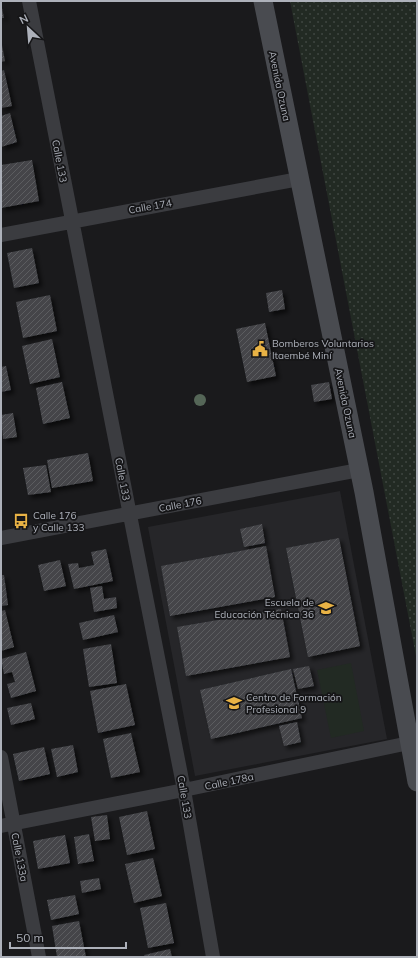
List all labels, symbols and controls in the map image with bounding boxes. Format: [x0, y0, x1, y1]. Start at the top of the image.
north arrow [8, 8, 48, 48]
text: N [17, 11, 30, 27]
street label: Avenida Ozuna [266, 50, 293, 122]
street label: Calle 133 [49, 139, 70, 184]
street label: Calle 174 [128, 196, 173, 217]
place label: Bomberos Voluntarios Itaembé Miní [272, 337, 374, 362]
public building icon: Bomberos Voluntarios Itaembé Miní [251, 340, 269, 358]
street label: Avenida Ozuna [332, 367, 359, 439]
street label: Calle 133 [112, 457, 133, 502]
street label: Calle 176 [158, 494, 203, 515]
place label: Calle 176 y Calle 133 [33, 509, 84, 534]
bus stop icon: Calle 176 y Calle 133 [12, 512, 30, 530]
place label: Escuela de Educación Técnica 36 [215, 596, 314, 621]
school or university icon: Escuela de Educación Técnica 36 [317, 599, 335, 617]
place label: Centro de Formación Profesional 9 [246, 691, 342, 716]
school or university icon: Centro de Formación Profesional 9 [225, 694, 243, 712]
street label: Calle 178a [204, 770, 255, 793]
street label: Calle 133 [174, 775, 195, 820]
street label: Calle 133a [8, 832, 31, 883]
scale bar [10, 924, 126, 950]
text: 50 m [16, 930, 44, 945]

